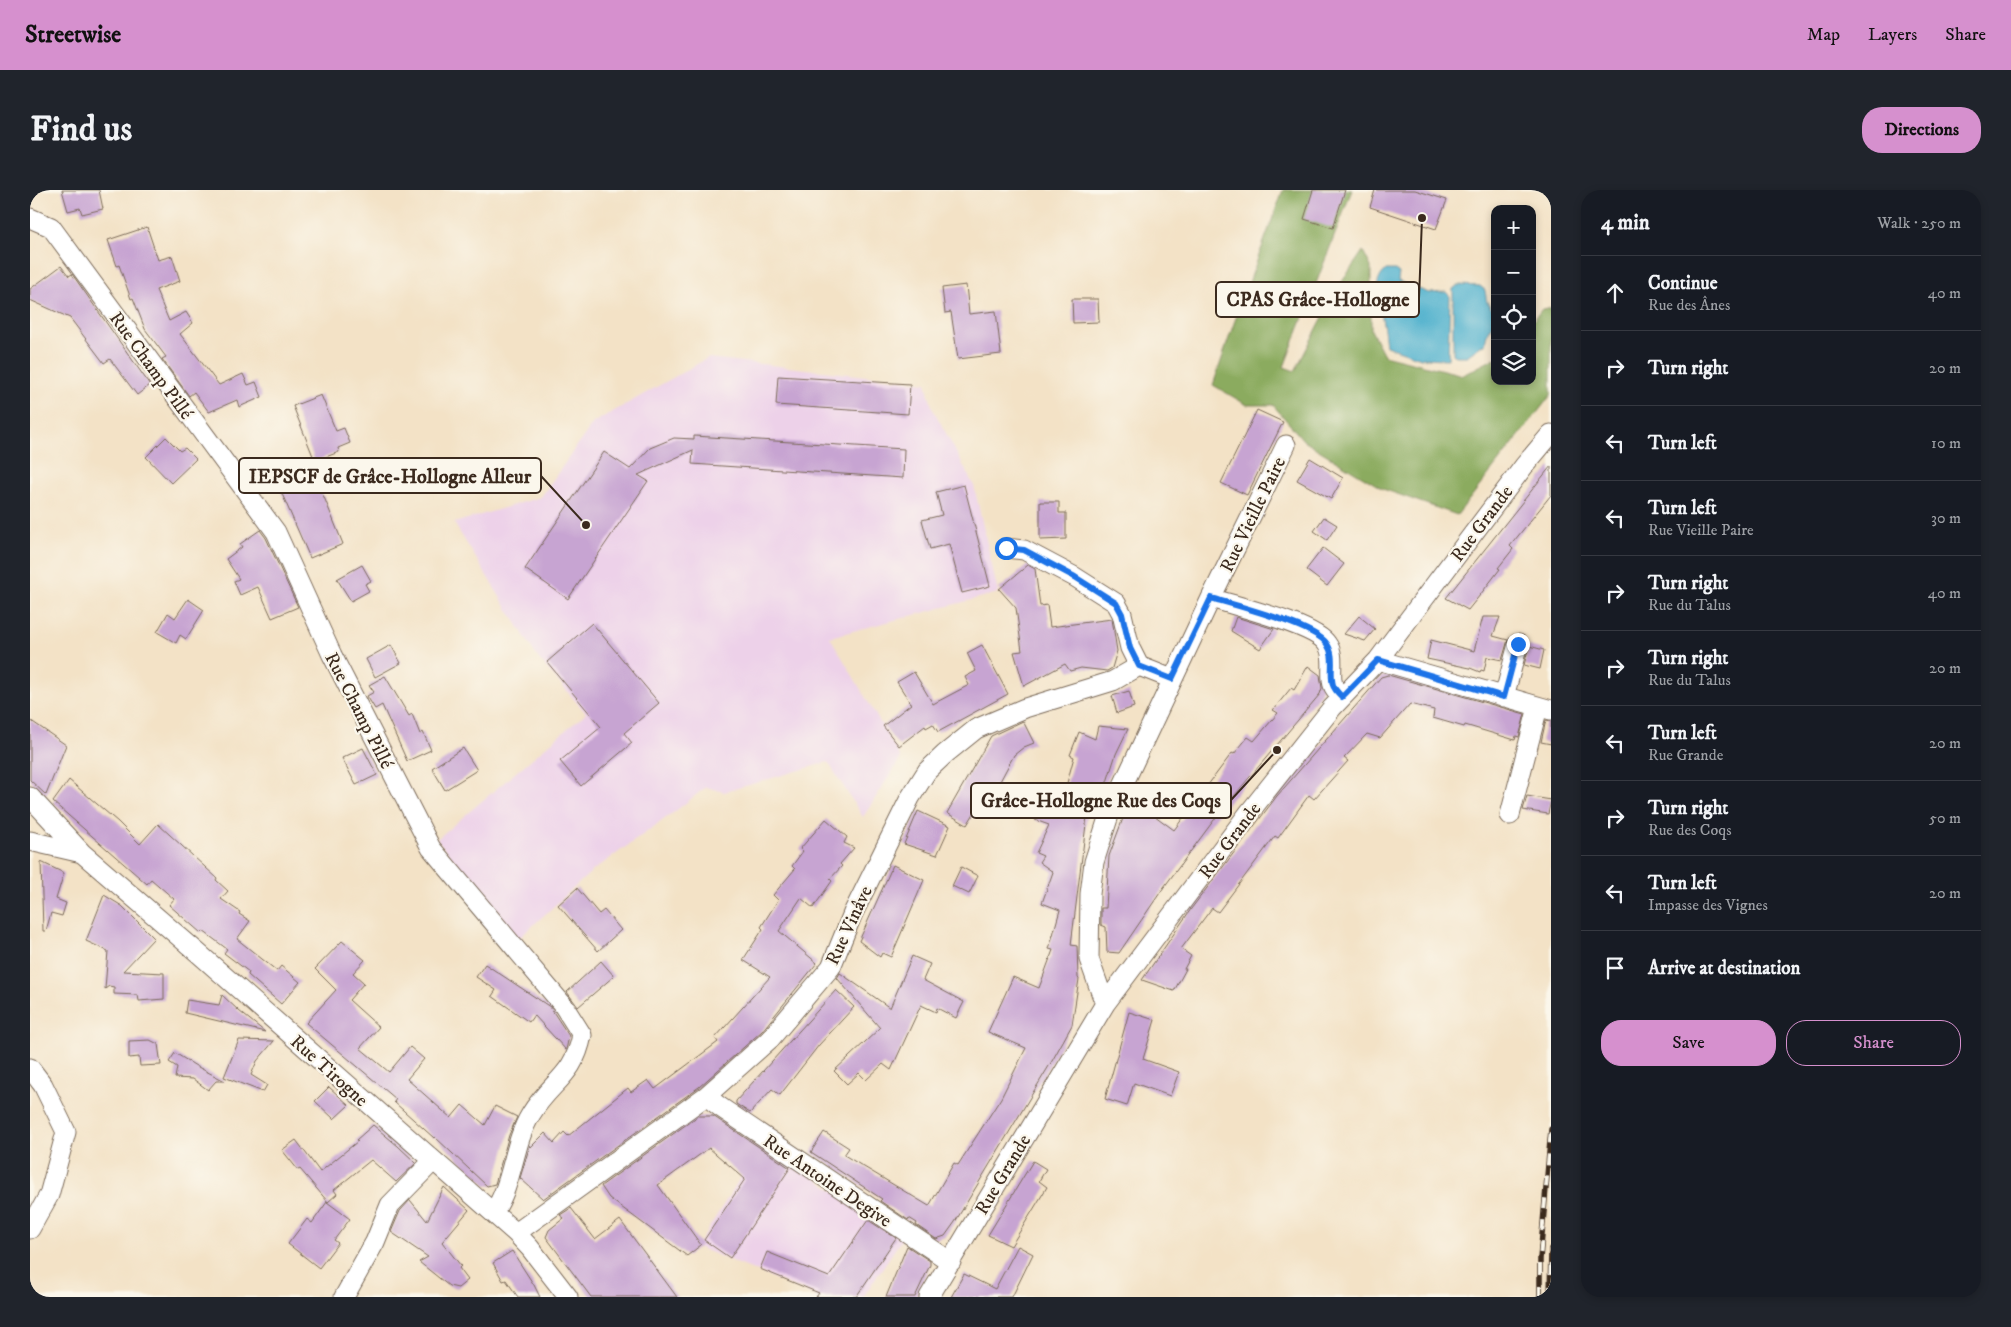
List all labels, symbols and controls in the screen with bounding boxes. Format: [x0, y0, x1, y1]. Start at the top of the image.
text: Streetwise [25, 20, 121, 50]
text: Map [1807, 24, 1840, 46]
text: Layers [1868, 24, 1917, 46]
text: Share [1945, 24, 1986, 46]
button: Directions [1862, 107, 1981, 153]
text: Find us [30, 108, 132, 152]
map controls [1491, 205, 1536, 385]
button: + [1491, 205, 1536, 250]
text: 4 min [1601, 210, 1650, 236]
text: Walk · 250 m [1877, 213, 1961, 233]
button: − [1491, 250, 1536, 295]
text: Continue [1648, 272, 1718, 295]
icon: ahead [1601, 279, 1629, 307]
callout: CPAS Grâce-Hollogne [1216, 282, 1419, 317]
text: 40 m [1928, 283, 1961, 303]
text: CPAS Grâce-Hollogne [1226, 288, 1410, 313]
button: locate [1491, 295, 1536, 340]
text: Rue des Ânes [1648, 295, 1730, 315]
street label: Rue Champ Pillé [104, 308, 198, 424]
button: layers [1491, 340, 1536, 385]
icon: right [1601, 354, 1629, 382]
text: Turn right [1648, 357, 1728, 380]
text: 20 m [1929, 358, 1961, 378]
icon: left [1601, 429, 1629, 457]
text: Turn left [1648, 432, 1717, 455]
text: 10 m [1931, 433, 1961, 453]
street label: Rue Vieille Paire [1215, 453, 1291, 576]
callout: IEPSCF de Grâce-Hollogne Alleur [239, 458, 541, 493]
text: IEPSCF de Grâce-Hollogne Alleur [249, 465, 532, 490]
street label: Rue Grande [1446, 481, 1518, 567]
text: Turn left [1648, 497, 1717, 520]
icon: left [1601, 504, 1629, 532]
text: 30 m [1931, 508, 1961, 528]
text: Rue Vieille Paire [1648, 520, 1754, 540]
route start [995, 537, 1018, 560]
text: Turn right [1648, 572, 1728, 595]
icon: right [1601, 579, 1629, 607]
text: 40 m [1928, 583, 1961, 603]
text: Rue du Talus [1648, 595, 1731, 615]
route end [1507, 633, 1530, 656]
text: Turn right [1648, 647, 1728, 670]
street label: Rue Champ Pillé [319, 649, 398, 773]
icon: right [1601, 654, 1629, 682]
text: 20 m [1929, 658, 1961, 678]
text: Rue du Talus [1648, 670, 1731, 690]
text: Turn left [1648, 722, 1717, 745]
icon: left [1601, 729, 1629, 757]
text: 20 m [1929, 733, 1961, 753]
text: Rue Grande [1648, 745, 1723, 765]
callout: Grâce-Hollogne Rue des Coqs [971, 783, 1231, 818]
text: Grâce-Hollogne Rue des Coqs [981, 789, 1221, 814]
text: Turn right [1648, 797, 1728, 820]
street label: Rue Grande [1194, 798, 1266, 884]
icon: right [1601, 804, 1629, 832]
text: 50 m [1929, 808, 1961, 828]
text: Rue des Coqs [1648, 820, 1731, 840]
text: Turn left [1648, 872, 1717, 895]
icon: left [1601, 879, 1629, 907]
street label: Rue Vinâve [821, 882, 878, 969]
text: 20 m [1929, 883, 1961, 903]
text: Impasse des Vignes [1648, 895, 1768, 915]
icon: arrive [1601, 954, 1629, 982]
text: Arrive at destination [1648, 957, 1800, 980]
button: Save [1601, 1020, 1776, 1066]
button: Share [1786, 1020, 1961, 1066]
street label: Rue Tirogne [286, 1030, 373, 1112]
street label: Rue Antoine Degive [759, 1130, 896, 1233]
street label: Rue Grande [970, 1130, 1036, 1219]

